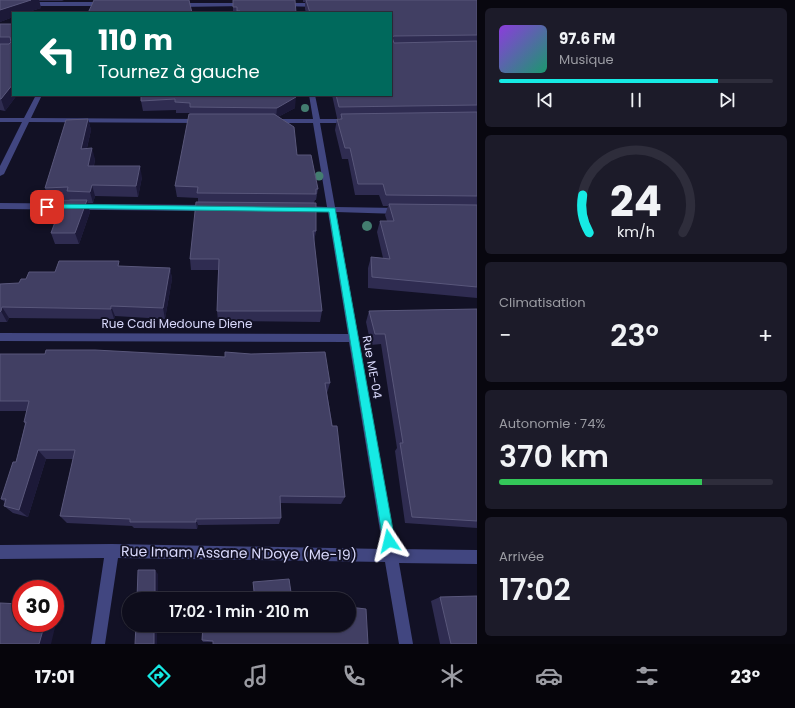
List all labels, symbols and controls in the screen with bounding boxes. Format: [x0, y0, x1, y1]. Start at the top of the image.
text: 110 m [98, 21, 173, 60]
icon: left [32, 28, 84, 80]
text: 97.6 FM [559, 28, 615, 49]
text: Musique [559, 50, 614, 69]
text: Tournez à gauche [98, 59, 260, 84]
icon: previous [534, 89, 556, 111]
icon: pause [625, 89, 647, 111]
icon: next [716, 89, 738, 111]
text: 24 [610, 172, 662, 231]
pin [30, 190, 64, 224]
icon: arrive [36, 196, 58, 218]
text: km/h [617, 221, 655, 241]
text: Climatisation [499, 293, 586, 312]
text: 23° [610, 314, 659, 357]
street label: Rue Cadi Medoune Diene [102, 315, 252, 332]
text: − [499, 320, 511, 351]
text: + [758, 320, 773, 351]
street label: Rue ME-04 [359, 334, 386, 400]
text: Autonomie · 74% [499, 414, 605, 433]
text: 370 km [499, 435, 609, 478]
position arrow [368, 520, 410, 562]
street label: Rue Imam Assane N'Doye (Me-19) [121, 541, 357, 565]
text: Arrivée [499, 547, 544, 566]
text: 17:02 [499, 568, 571, 611]
speed limit sign: 30 [12, 580, 64, 632]
text: 17:02 · 1 min · 210 m [169, 601, 309, 622]
icon: directions [145, 662, 173, 690]
icon: music [242, 662, 270, 690]
icon: phone [340, 662, 368, 690]
icon: climate [438, 662, 466, 690]
icon: car [535, 662, 563, 690]
icon: filters [633, 662, 661, 690]
text: 17:01 [35, 664, 75, 689]
text: 23° [731, 664, 760, 689]

